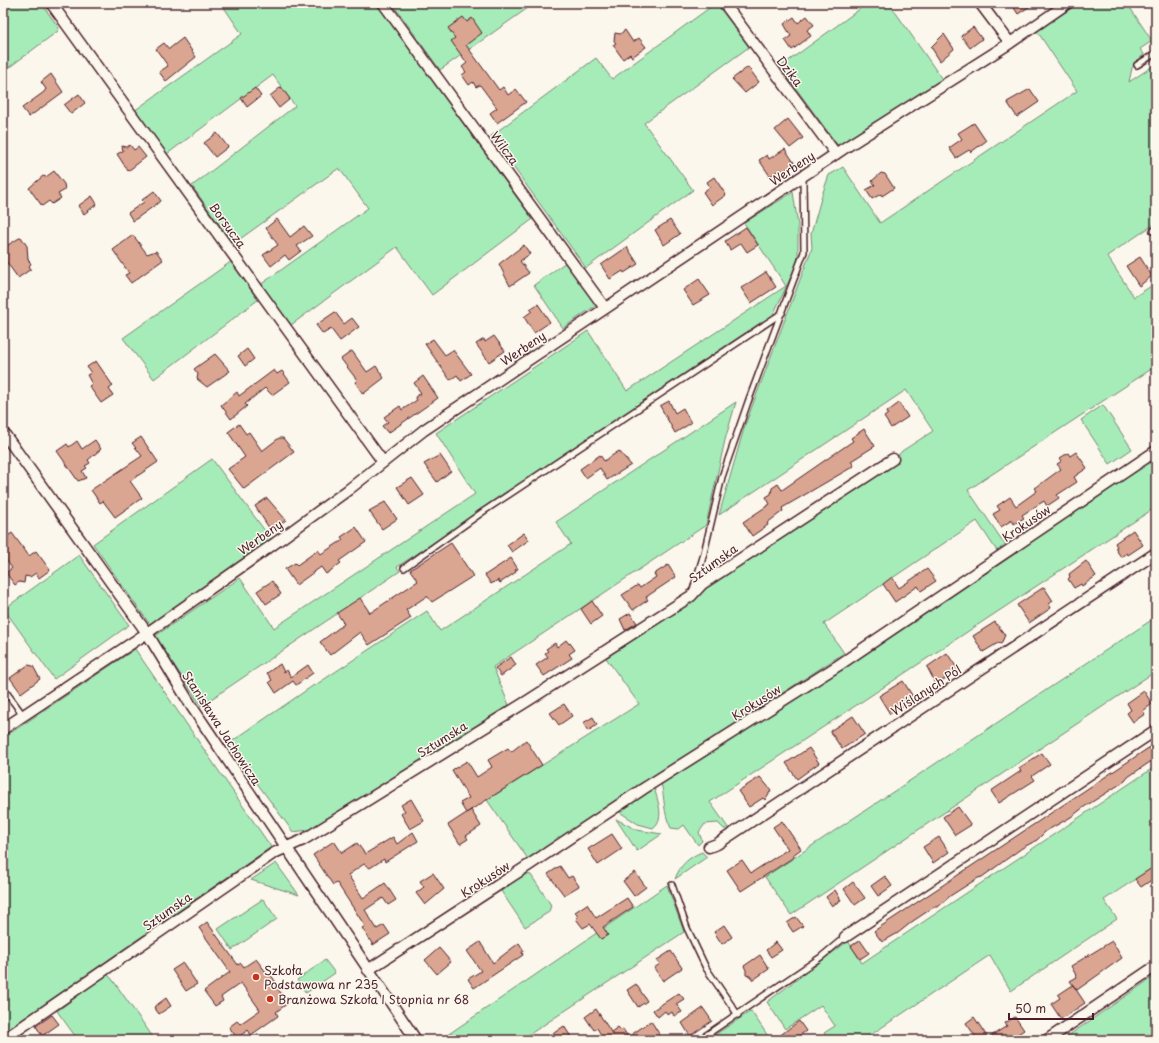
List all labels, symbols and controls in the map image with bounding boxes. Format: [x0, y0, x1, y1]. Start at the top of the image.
street label: Dzika [773, 52, 808, 90]
street label: Wilcza [487, 127, 524, 169]
street label: Werbeny [766, 146, 818, 190]
street label: Borsucza [205, 198, 251, 252]
street label: Werbeny [497, 326, 549, 370]
street label: Krokusów [998, 500, 1055, 546]
street label: Werbeny [234, 515, 286, 559]
street label: Sztumska [685, 539, 741, 587]
street label: Wiślanych Pól [887, 660, 965, 720]
street label: Stanisława Jachowicza [178, 667, 266, 789]
street label: Krokusów [728, 679, 785, 724]
street label: Sztumska [413, 716, 471, 761]
street label: Krokusów [457, 856, 514, 902]
street label: Sztumska [139, 887, 196, 934]
place label: Szkoła Podstawowa nr 235 [264, 961, 379, 993]
marker: Szkoła Podstawowa nr 235 [251, 972, 261, 982]
place label: Branżowa Szkoła I Stopnia nr 68 [278, 990, 469, 1008]
marker: Branżowa Szkoła I Stopnia nr 68 [265, 994, 275, 1004]
scale bar [1009, 995, 1093, 1021]
text: 50 m [1015, 999, 1046, 1017]

